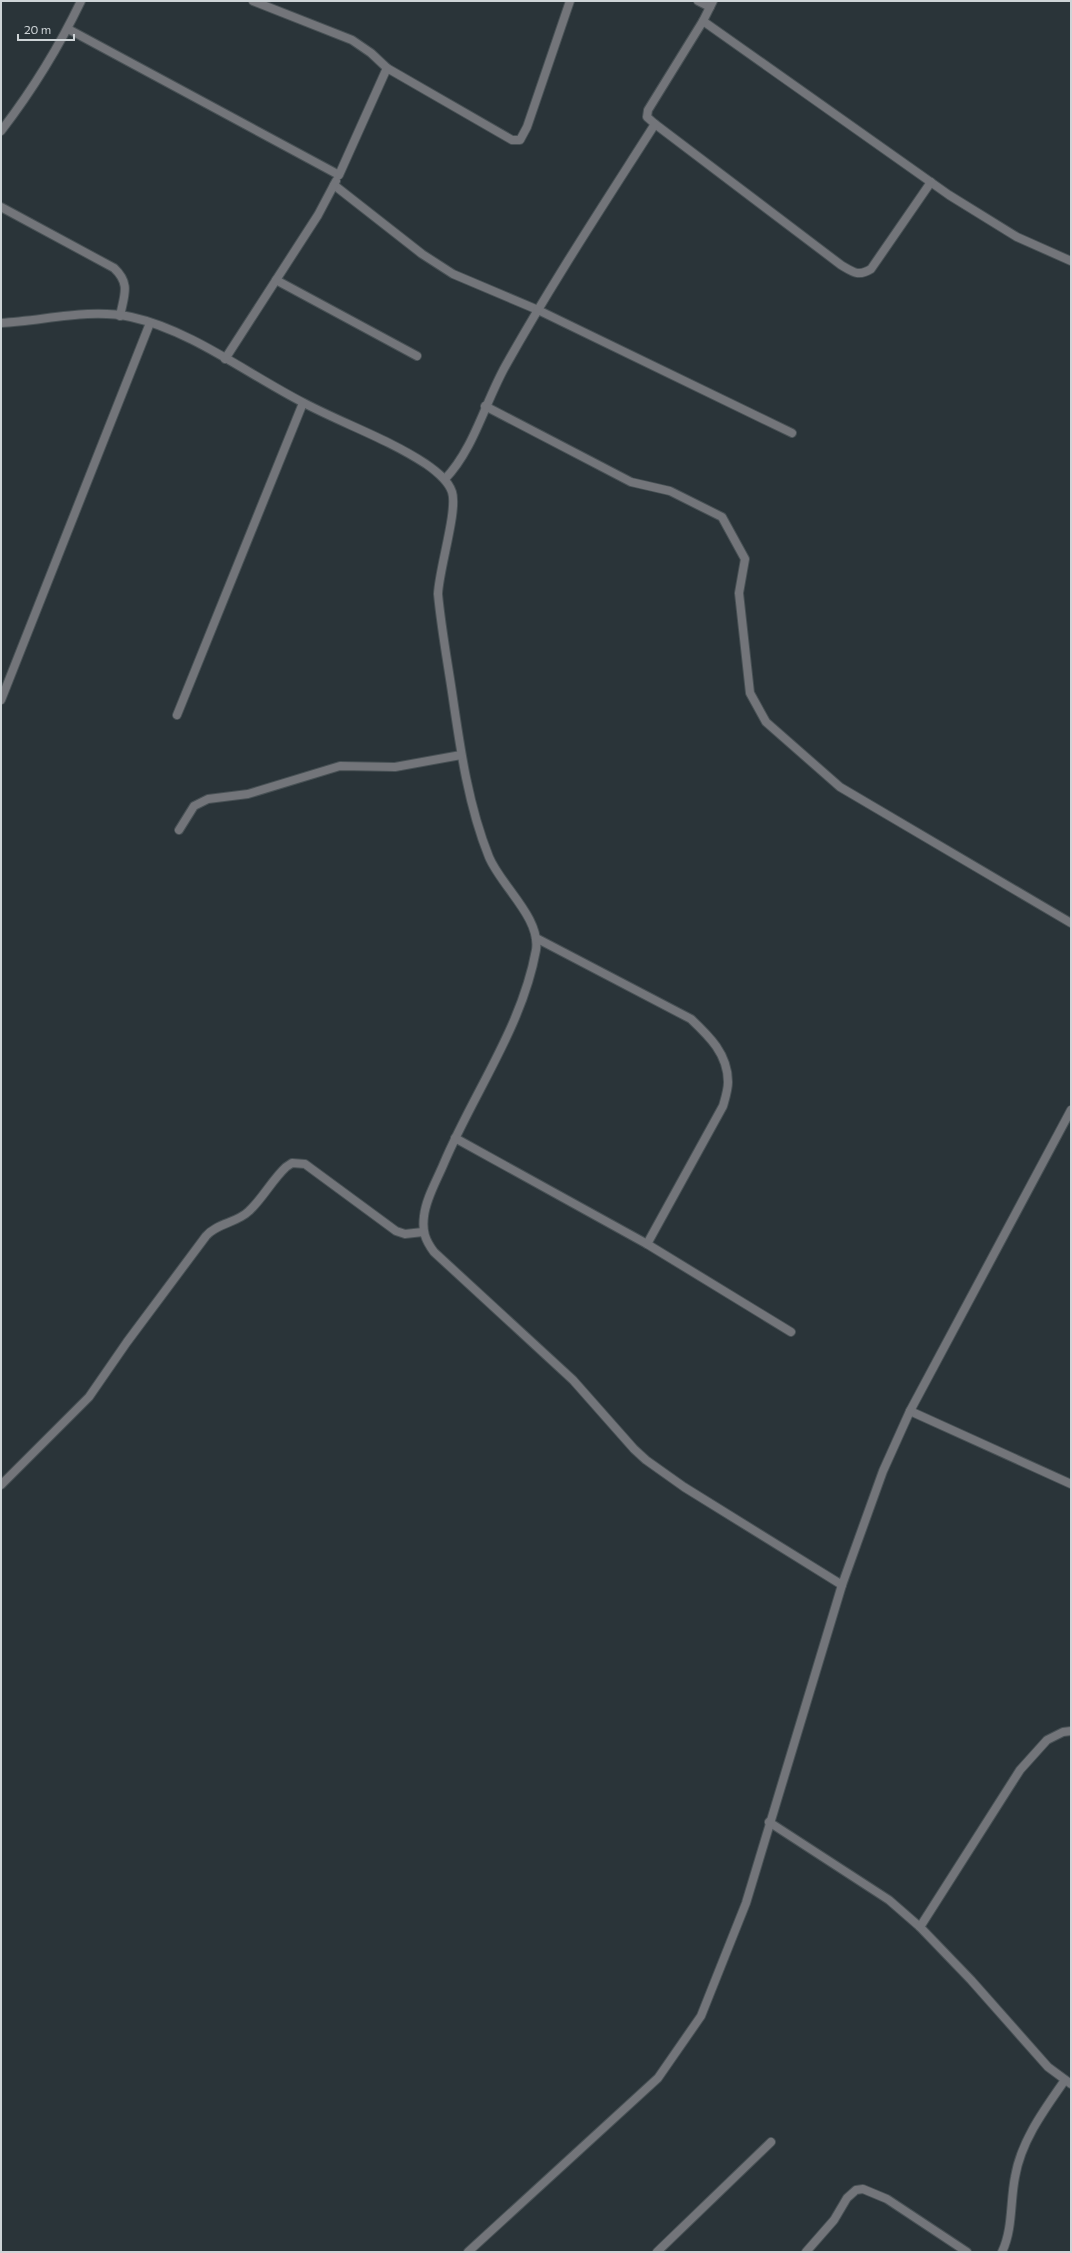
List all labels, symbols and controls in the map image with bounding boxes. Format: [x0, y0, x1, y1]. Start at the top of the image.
scale bar [18, 16, 74, 42]
text: 20 m [24, 22, 51, 36]

